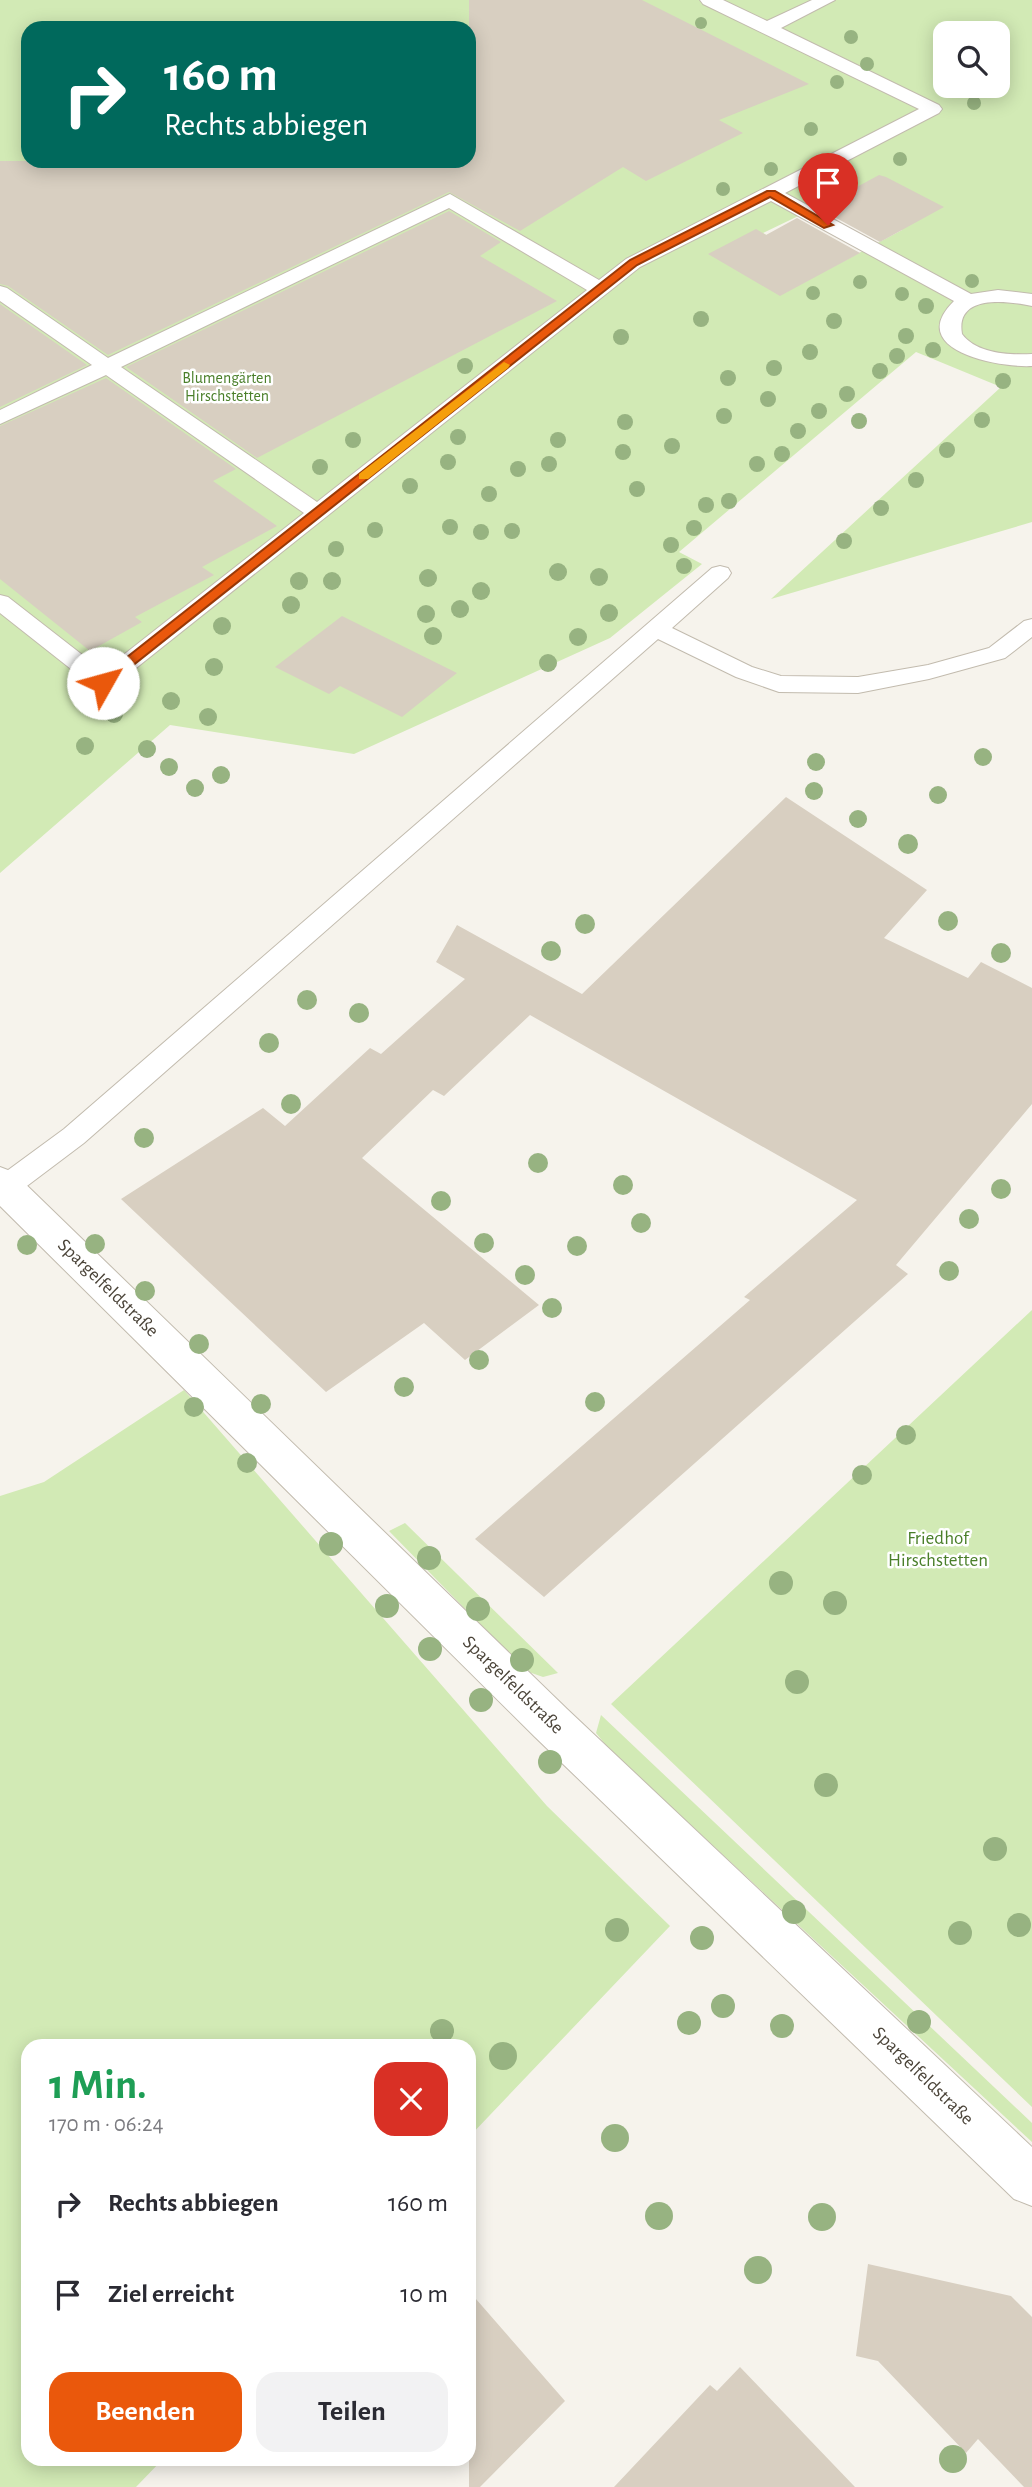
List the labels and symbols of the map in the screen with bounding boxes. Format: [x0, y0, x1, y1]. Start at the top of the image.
pin [798, 153, 858, 225]
park label: Blumengärten Hirschstetten [182, 370, 272, 404]
position arrow [66, 646, 140, 720]
street label: Spargelfeldstraße [54, 1235, 162, 1341]
park label: Friedhof Hirschstetten [888, 1529, 988, 1570]
street label: Spargelfeldstraße [459, 1632, 567, 1738]
street label: Spargelfeldstraße [869, 2023, 977, 2129]

